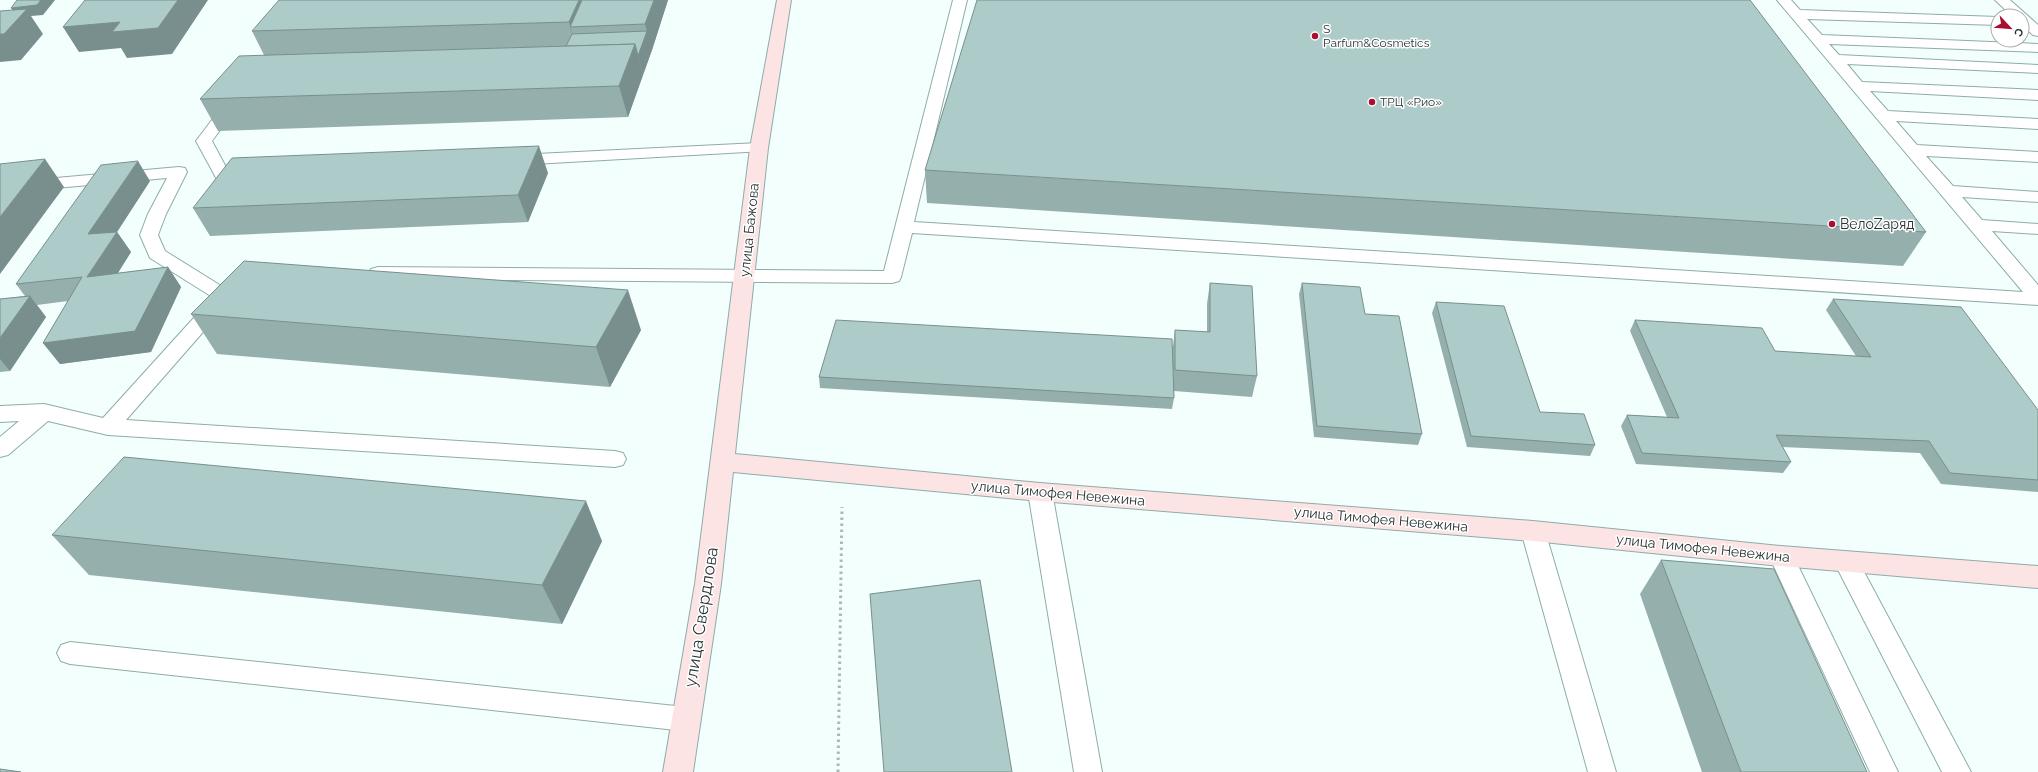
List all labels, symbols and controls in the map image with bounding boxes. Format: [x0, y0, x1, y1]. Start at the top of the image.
north arrow [1990, 8, 2030, 48]
place label: S Parfum&Cosmetics [1323, 22, 1430, 50]
text: С [2011, 26, 2026, 39]
marker: S Parfum&Cosmetics [1310, 31, 1320, 41]
place label: ТРЦ «Рио» [1380, 95, 1442, 109]
marker: ТРЦ «Рио» [1367, 97, 1377, 107]
street label: улица Бажова [736, 182, 762, 278]
place label: ВелоZаряд [1840, 216, 1914, 232]
marker: ВелоZаряд [1827, 219, 1837, 229]
street label: улица Тимофея Невежина [970, 477, 1146, 509]
street label: улица Тимофея Невежина [1293, 503, 1469, 535]
street label: улица Тимофея Невежина [1615, 531, 1791, 565]
street label: улица Свердлова [680, 545, 722, 689]

